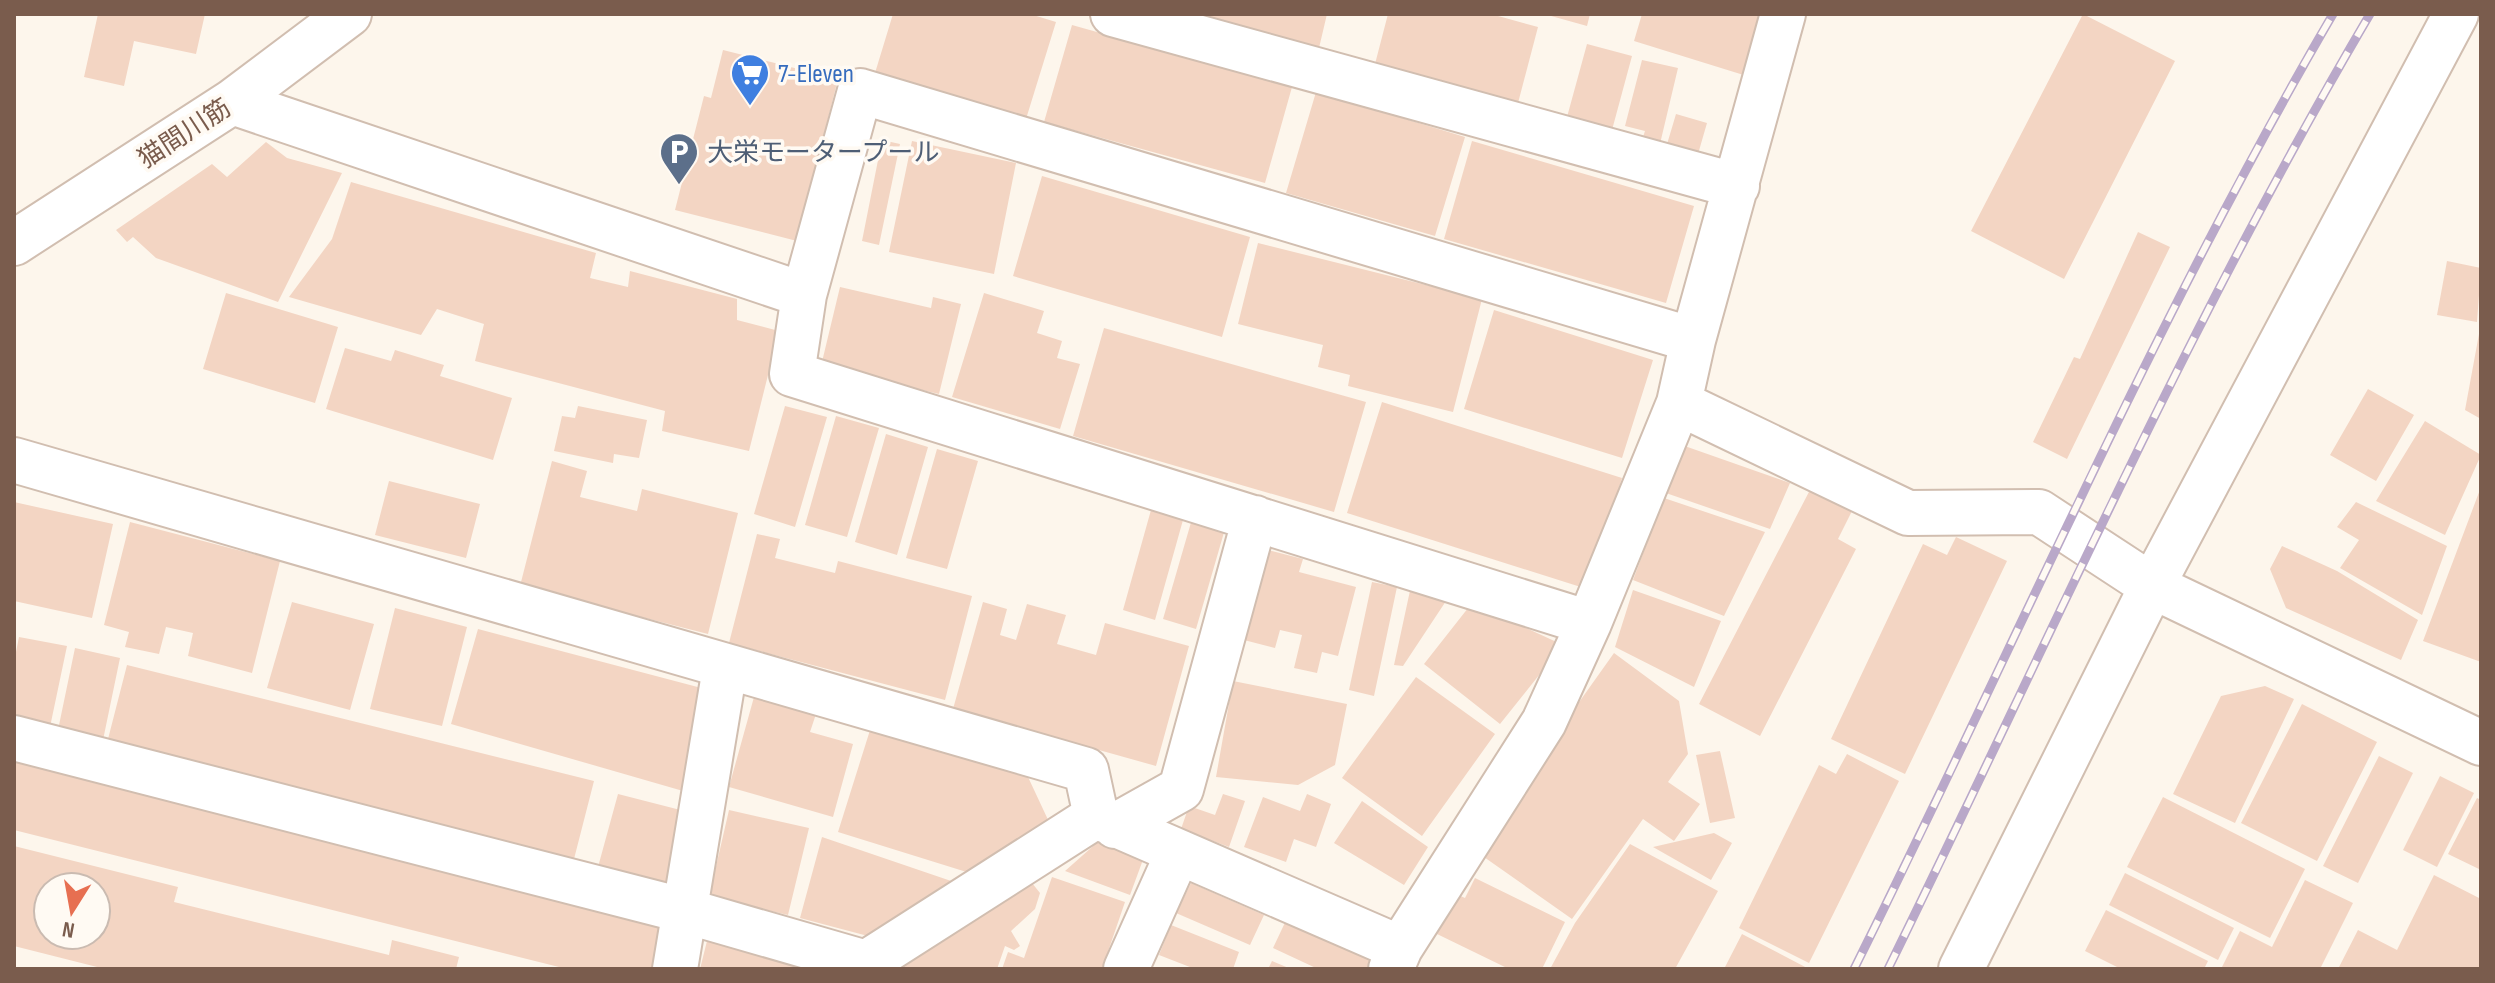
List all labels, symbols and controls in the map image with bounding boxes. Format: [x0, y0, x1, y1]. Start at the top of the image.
supermarket icon: 7-Eleven [729, 52, 771, 107]
place label: 7-Eleven [778, 59, 854, 90]
street label: 猫間川筋 [133, 93, 237, 176]
parking icon: 大栄モータープール [658, 131, 700, 186]
place label: 大栄モータープール [707, 138, 939, 169]
north arrow [32, 871, 112, 951]
text: N [60, 915, 77, 944]

